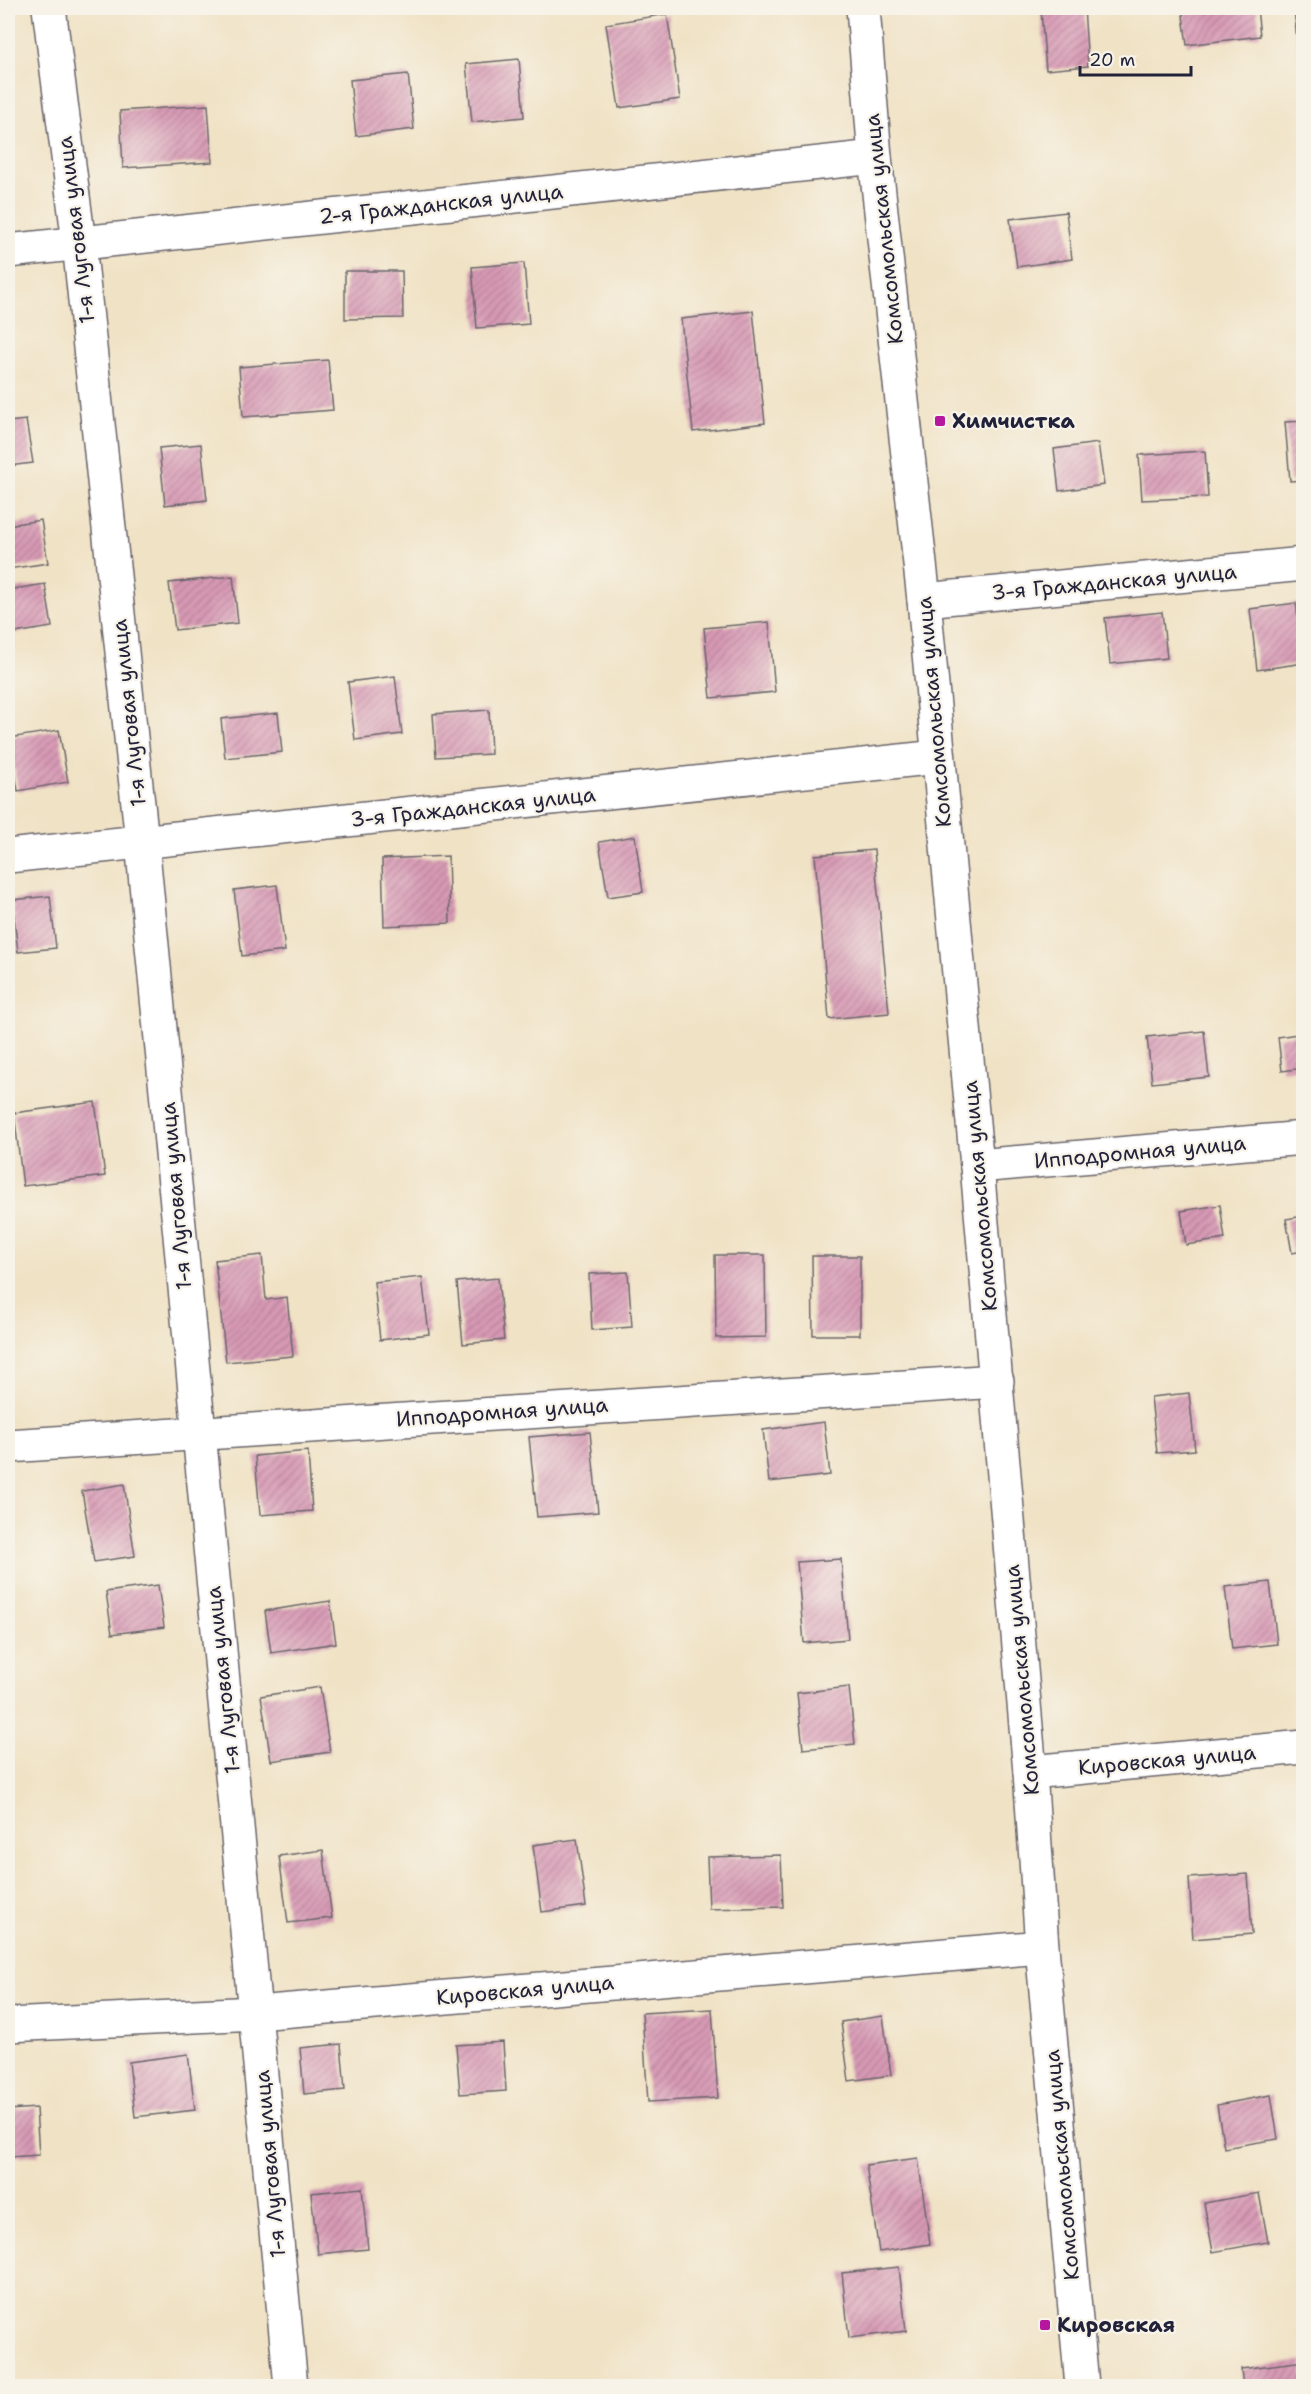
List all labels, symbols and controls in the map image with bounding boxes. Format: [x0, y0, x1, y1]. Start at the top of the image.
scale bar [1080, 39, 1191, 77]
text: 20 m [1089, 48, 1135, 72]
street label: Комсомольская улица [858, 112, 910, 346]
street label: 1-я Луговая улица [51, 135, 101, 325]
street label: 2-я Гражданская улица [318, 177, 564, 231]
place label: Химчистка [952, 407, 1076, 435]
marker: Химчистка [933, 414, 947, 428]
street label: 3-я Гражданская улица [990, 557, 1238, 607]
street label: Комсомольская улица [910, 595, 958, 829]
street label: 1-я Луговая улица [105, 618, 153, 808]
street label: 3-я Гражданская улица [349, 780, 597, 834]
street label: Комсомольская улица [956, 1079, 1004, 1313]
street label: 1-я Луговая улица [154, 1101, 198, 1291]
street label: Ипподромная улица [1033, 1129, 1247, 1175]
street label: Ипподромная улица [395, 1391, 609, 1433]
street label: Комсомольская улица [998, 1563, 1046, 1797]
street label: 1-я Луговая улица [199, 1585, 247, 1775]
street label: Кировская улица [1077, 1738, 1257, 1782]
street label: Кировская улица [435, 1968, 615, 2012]
street label: Комсомольская улица [1038, 2048, 1086, 2282]
street label: 1-я Луговая улица [248, 2069, 292, 2259]
place label: Кировская [1057, 2311, 1175, 2339]
marker: Кировская [1038, 2318, 1052, 2332]

